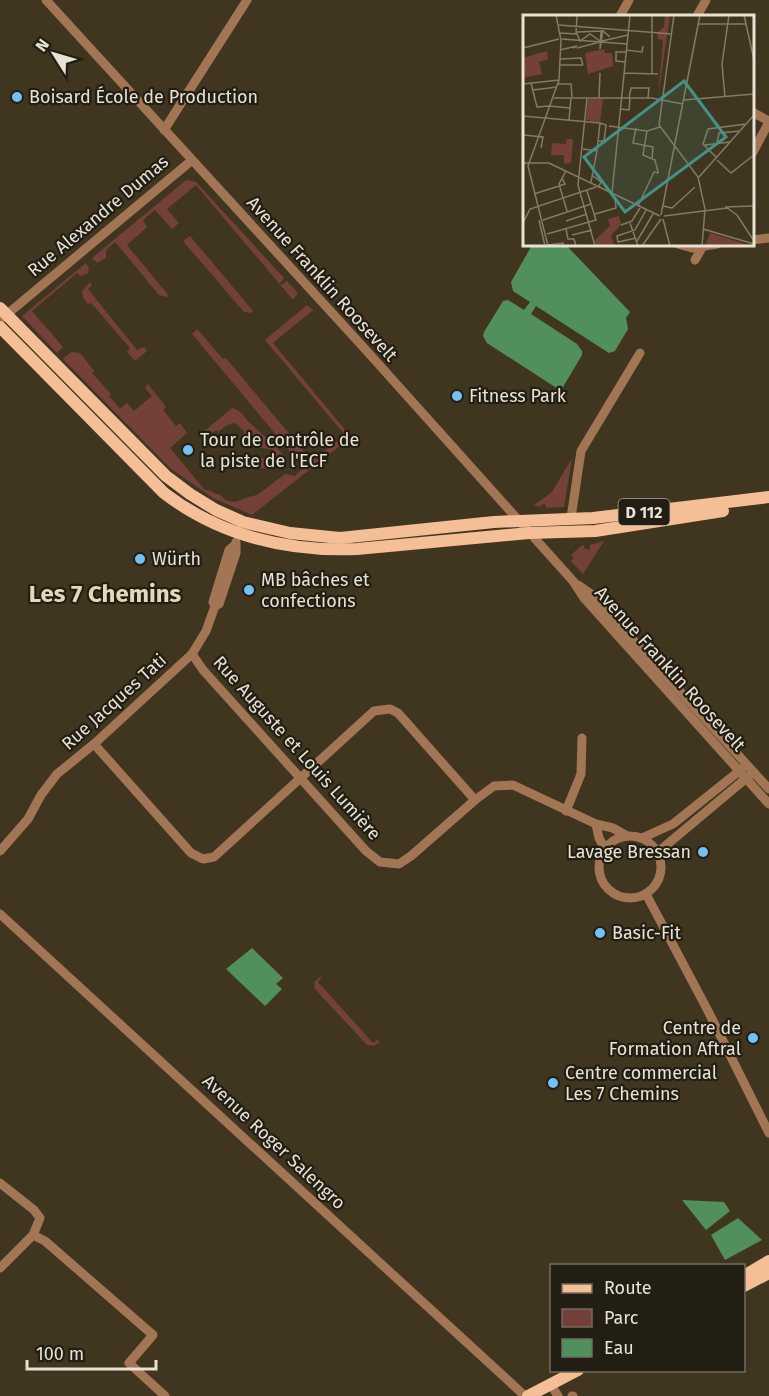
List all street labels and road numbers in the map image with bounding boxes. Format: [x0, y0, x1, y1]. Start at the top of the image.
street label: Rue Alexandre Dumas [23, 151, 173, 281]
street label: Avenue Franklin Roosevelt [242, 192, 402, 366]
road number: D 112 [618, 499, 670, 525]
street label: Avenue Franklin Roosevelt [590, 582, 750, 756]
street label: Rue Jacques Tati [57, 649, 171, 755]
street label: Rue Auguste et Louis Lumière [208, 651, 386, 845]
street label: Avenue Roger Salengro [198, 1070, 350, 1214]

